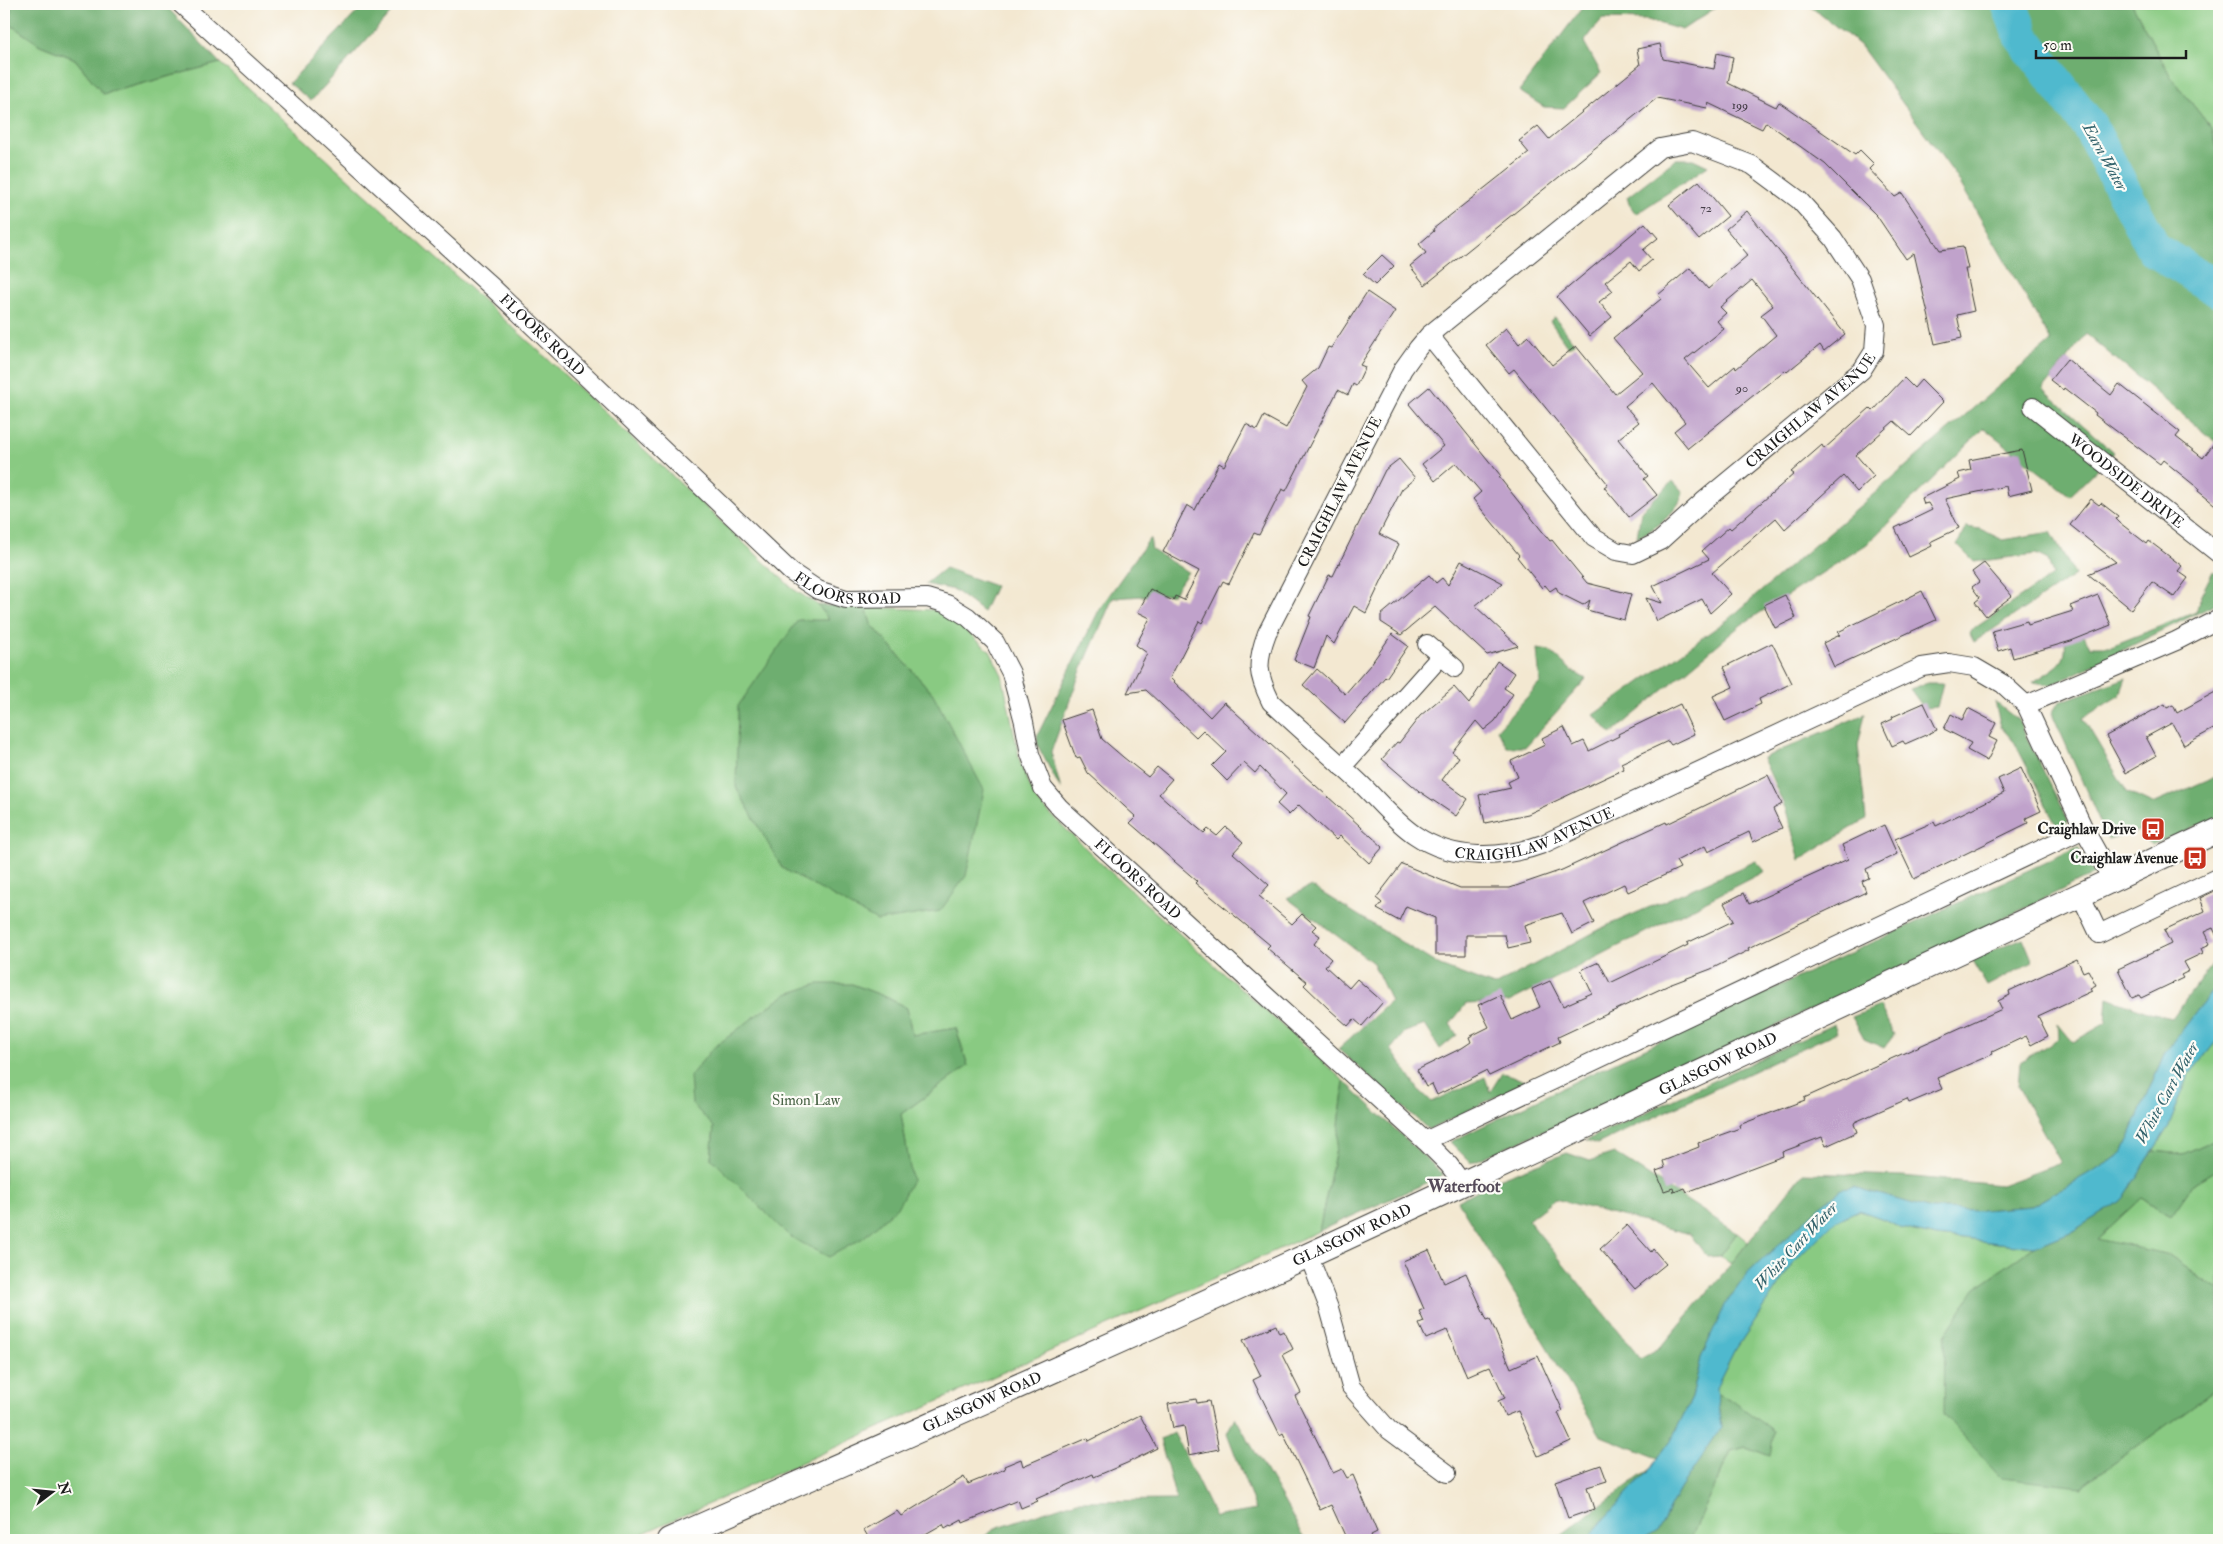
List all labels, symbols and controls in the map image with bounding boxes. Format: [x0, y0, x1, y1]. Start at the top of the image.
scale bar [2036, 28, 2186, 60]
text: 50 m [2043, 36, 2072, 55]
house number: 199 [1732, 98, 1748, 113]
water label: Earn Water [2078, 119, 2132, 195]
house number: 72 [1700, 201, 1712, 216]
street label: FLOORS ROAD [496, 290, 589, 380]
street label: CRAIGHLAW AVENUE [1741, 349, 1880, 472]
house number: 90 [1735, 381, 1748, 396]
street label: CRAIGHLAW AVENUE [1294, 413, 1386, 571]
street label: WOODSIDE DRIVE [2064, 429, 2188, 532]
street label: FLOORS ROAD [791, 567, 901, 609]
street label: CRAIGHLAW AVENUE [1453, 803, 1617, 865]
bus stop icon: Craighlaw Drive [2140, 816, 2166, 842]
place label: Craighlaw Drive [2038, 820, 2137, 840]
street label: FLOORS ROAD [1090, 835, 1185, 923]
bus stop icon: Craighlaw Avenue [2182, 845, 2208, 871]
place label: Craighlaw Avenue [2070, 849, 2179, 869]
street label: GLASGOW ROAD [1656, 1028, 1780, 1100]
water label: White Cart Water [2131, 1038, 2204, 1147]
park label: Simon Law [772, 1091, 841, 1110]
district label: Waterfoot [1426, 1175, 1501, 1198]
water label: White Cart Water [1750, 1197, 1843, 1294]
street label: GLASGOW ROAD [1290, 1199, 1414, 1271]
street label: GLASGOW ROAD [919, 1367, 1045, 1437]
north arrow [28, 1466, 78, 1516]
text: N [54, 1479, 74, 1497]

